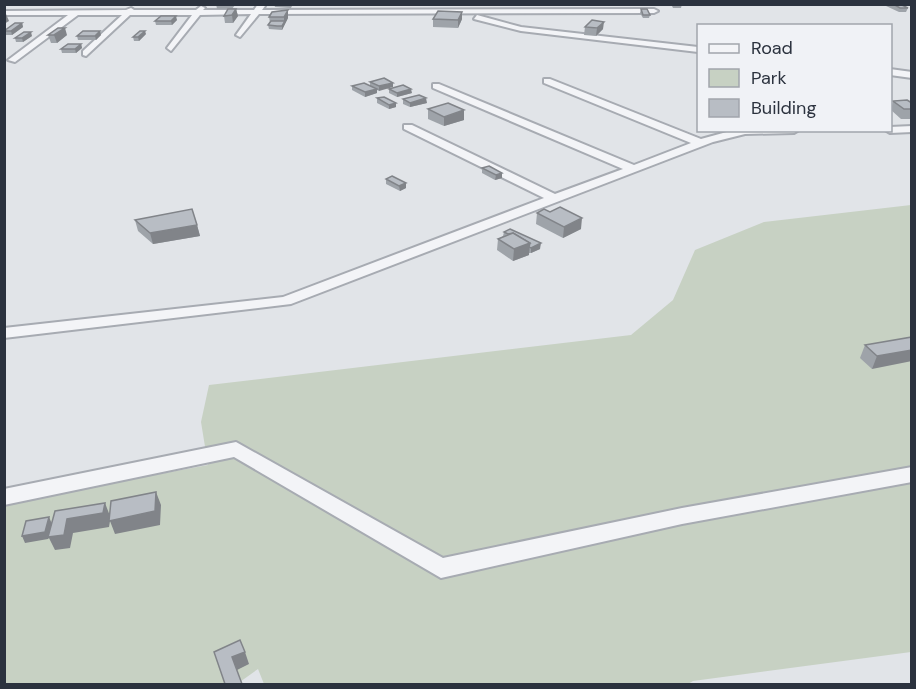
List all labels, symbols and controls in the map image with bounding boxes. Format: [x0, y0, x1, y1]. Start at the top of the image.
legend [697, 24, 892, 132]
text: Road [751, 36, 793, 60]
text: Park [751, 66, 787, 90]
text: Building [751, 96, 816, 120]

